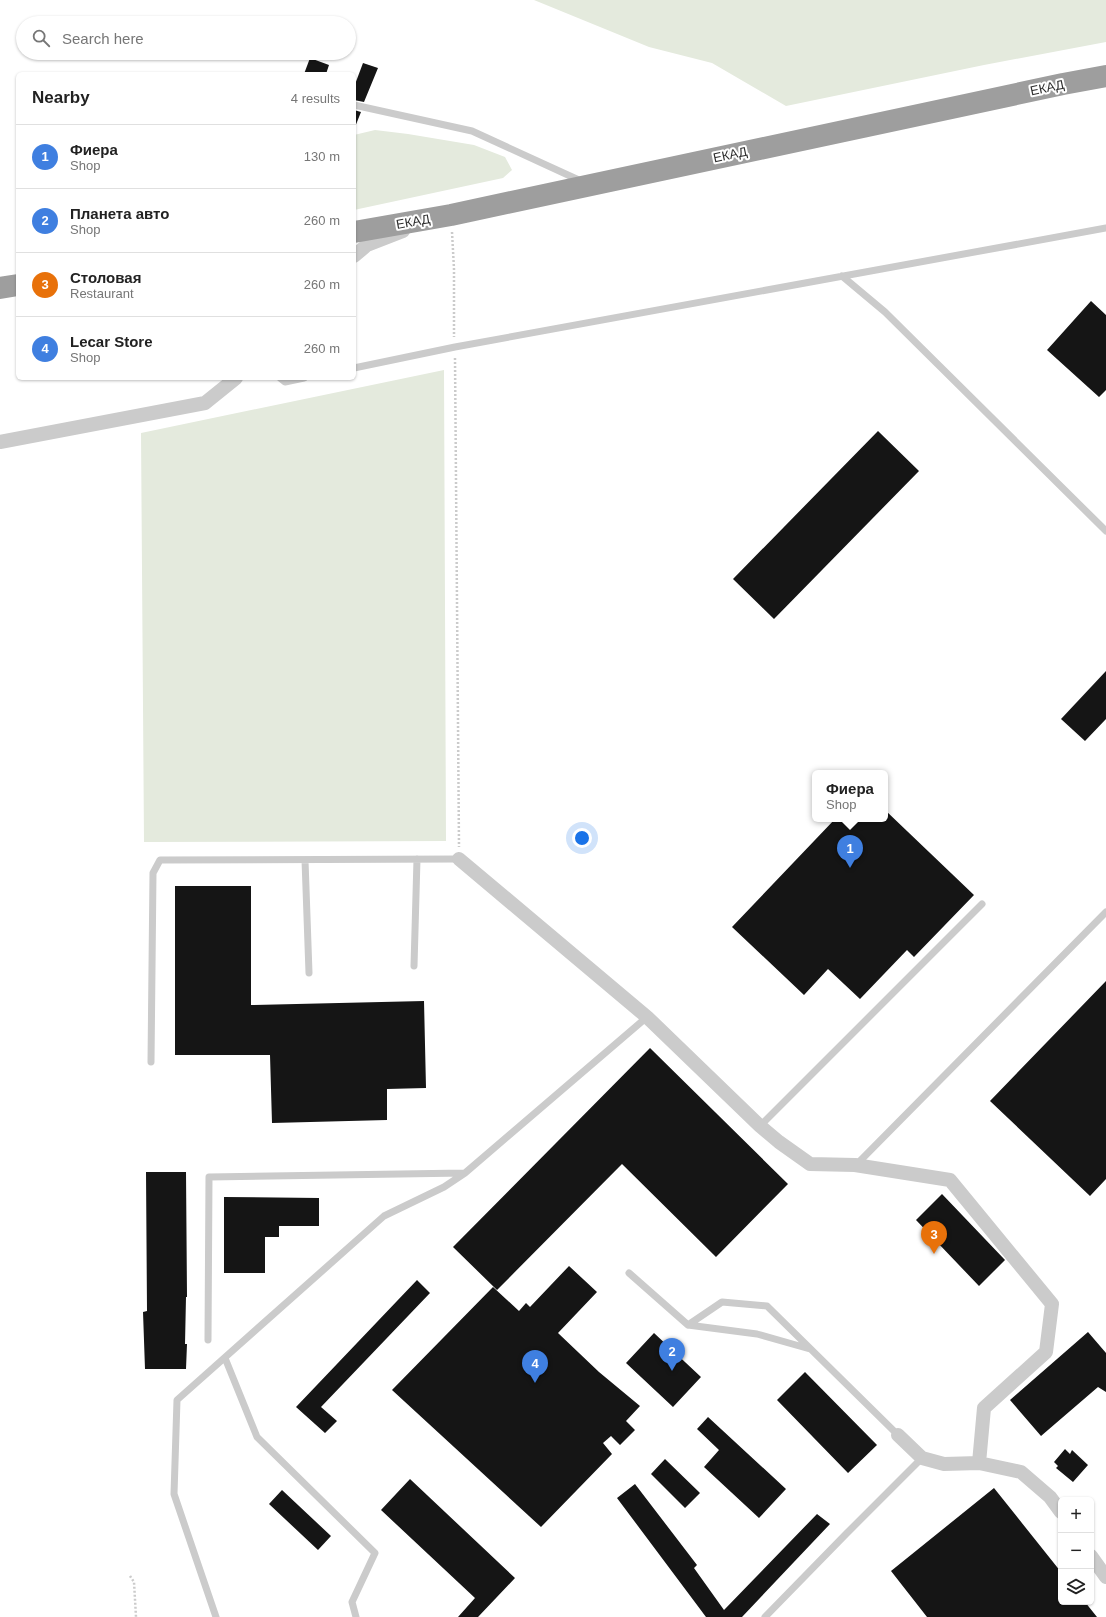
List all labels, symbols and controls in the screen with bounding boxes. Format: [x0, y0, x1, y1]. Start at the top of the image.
search box [16, 16, 356, 60]
icon: search [30, 27, 52, 49]
text: Search here [62, 30, 144, 47]
street label: ЕКАД [1029, 77, 1066, 98]
text: Nearby [32, 88, 90, 107]
text: 4 results [291, 91, 340, 106]
text: Фиера [70, 141, 118, 158]
street label: ЕКАД [712, 144, 749, 165]
text: 1 [41, 149, 49, 164]
text: 130 m [304, 149, 340, 164]
text: Shop [70, 158, 100, 173]
text: Планета авто [70, 205, 169, 222]
street label: ЕКАД [395, 211, 431, 232]
text: 2 [41, 213, 49, 228]
text: 260 m [304, 213, 340, 228]
text: Shop [70, 222, 100, 237]
text: Столовая [70, 269, 141, 286]
text: 3 [41, 277, 49, 292]
text: 260 m [304, 277, 340, 292]
text: Restaurant [70, 286, 134, 301]
text: Lecar Store [70, 333, 153, 350]
text: 4 [41, 341, 49, 356]
text: 260 m [304, 341, 340, 356]
text: Shop [70, 350, 100, 365]
popup [812, 770, 888, 822]
text: Фиера [826, 780, 874, 797]
text: Shop [826, 797, 856, 812]
your location [572, 828, 592, 848]
pin: 1 [837, 835, 863, 868]
pin: 3 [921, 1221, 947, 1254]
pin: 2 [659, 1338, 685, 1371]
pin: 4 [522, 1350, 548, 1383]
map controls [1058, 1497, 1094, 1605]
button: + [1058, 1497, 1094, 1533]
button: − [1058, 1533, 1094, 1569]
button: layers [1058, 1569, 1094, 1605]

